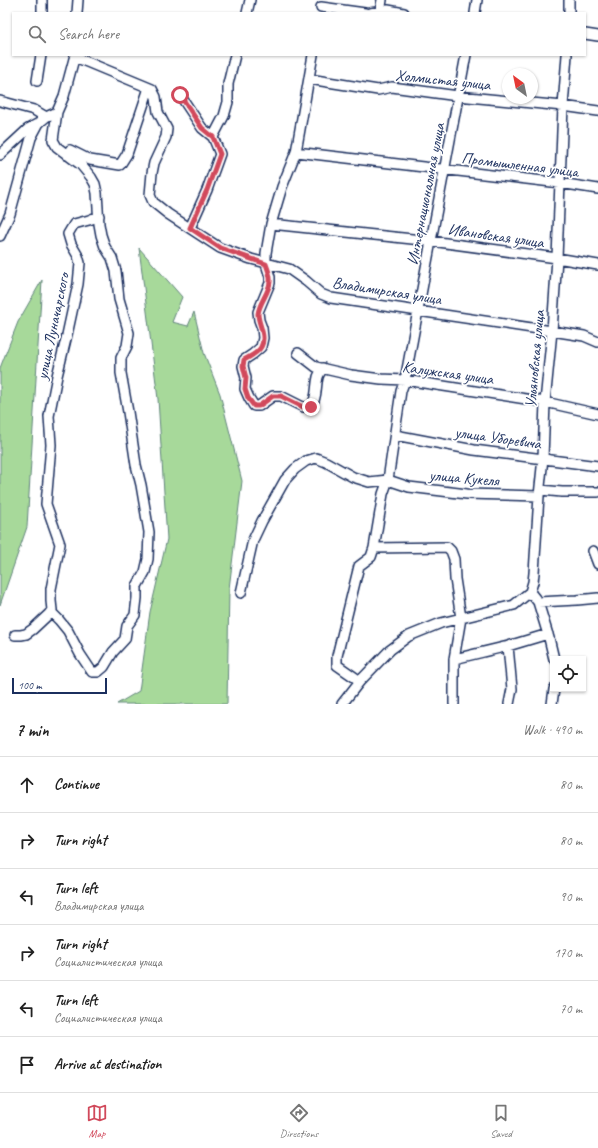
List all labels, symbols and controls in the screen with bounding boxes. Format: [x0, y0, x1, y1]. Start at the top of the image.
search box [12, 12, 586, 56]
icon: search [26, 23, 48, 45]
text: Search here [58, 25, 119, 44]
street label: Холмистая улица [394, 65, 492, 95]
north arrow [502, 68, 538, 104]
route start [171, 86, 189, 104]
street label: Интернациональная улица [402, 121, 450, 267]
street label: Промышленная улица [460, 148, 581, 182]
street label: Ивановская улица [447, 219, 546, 253]
street label: улица Луначарского [32, 269, 75, 382]
street label: Владимирская улица [331, 273, 444, 310]
street label: Ульяновская улица [521, 308, 549, 409]
street label: Калужская улица [401, 357, 496, 389]
route end [302, 398, 320, 416]
street label: улица Уборевича [452, 422, 543, 454]
street label: улица Кукеля [427, 465, 501, 491]
map controls [550, 656, 586, 692]
button: locate [550, 656, 586, 692]
scale bar [12, 676, 107, 695]
text: 100 m [18, 678, 42, 692]
text: 7 min [16, 720, 49, 741]
text: Walk · 490 m [523, 722, 582, 738]
icon: ahead [16, 774, 38, 796]
text: Continue [54, 775, 99, 794]
text: 80 m [560, 777, 582, 793]
icon: right [16, 830, 38, 852]
text: Turn right [54, 831, 107, 850]
text: 80 m [560, 833, 582, 849]
text: Turn left [54, 879, 97, 898]
icon: left [16, 886, 38, 908]
text: 90 m [560, 889, 582, 905]
text: Владимирская улица [54, 898, 143, 914]
text: Turn right [54, 935, 107, 954]
icon: right [16, 942, 38, 964]
text: 170 m [554, 945, 582, 961]
text: Социалистическая улица [54, 954, 162, 970]
text: Turn left [54, 991, 97, 1010]
icon: left [16, 998, 38, 1020]
text: 70 m [560, 1001, 582, 1017]
text: Социалистическая улица [54, 1010, 162, 1026]
icon: arrive [16, 1054, 38, 1076]
text: Arrive at destination [54, 1055, 161, 1074]
tab: Map [86, 1102, 108, 1140]
tab: Directions [280, 1102, 318, 1140]
tab: Saved [490, 1102, 512, 1140]

